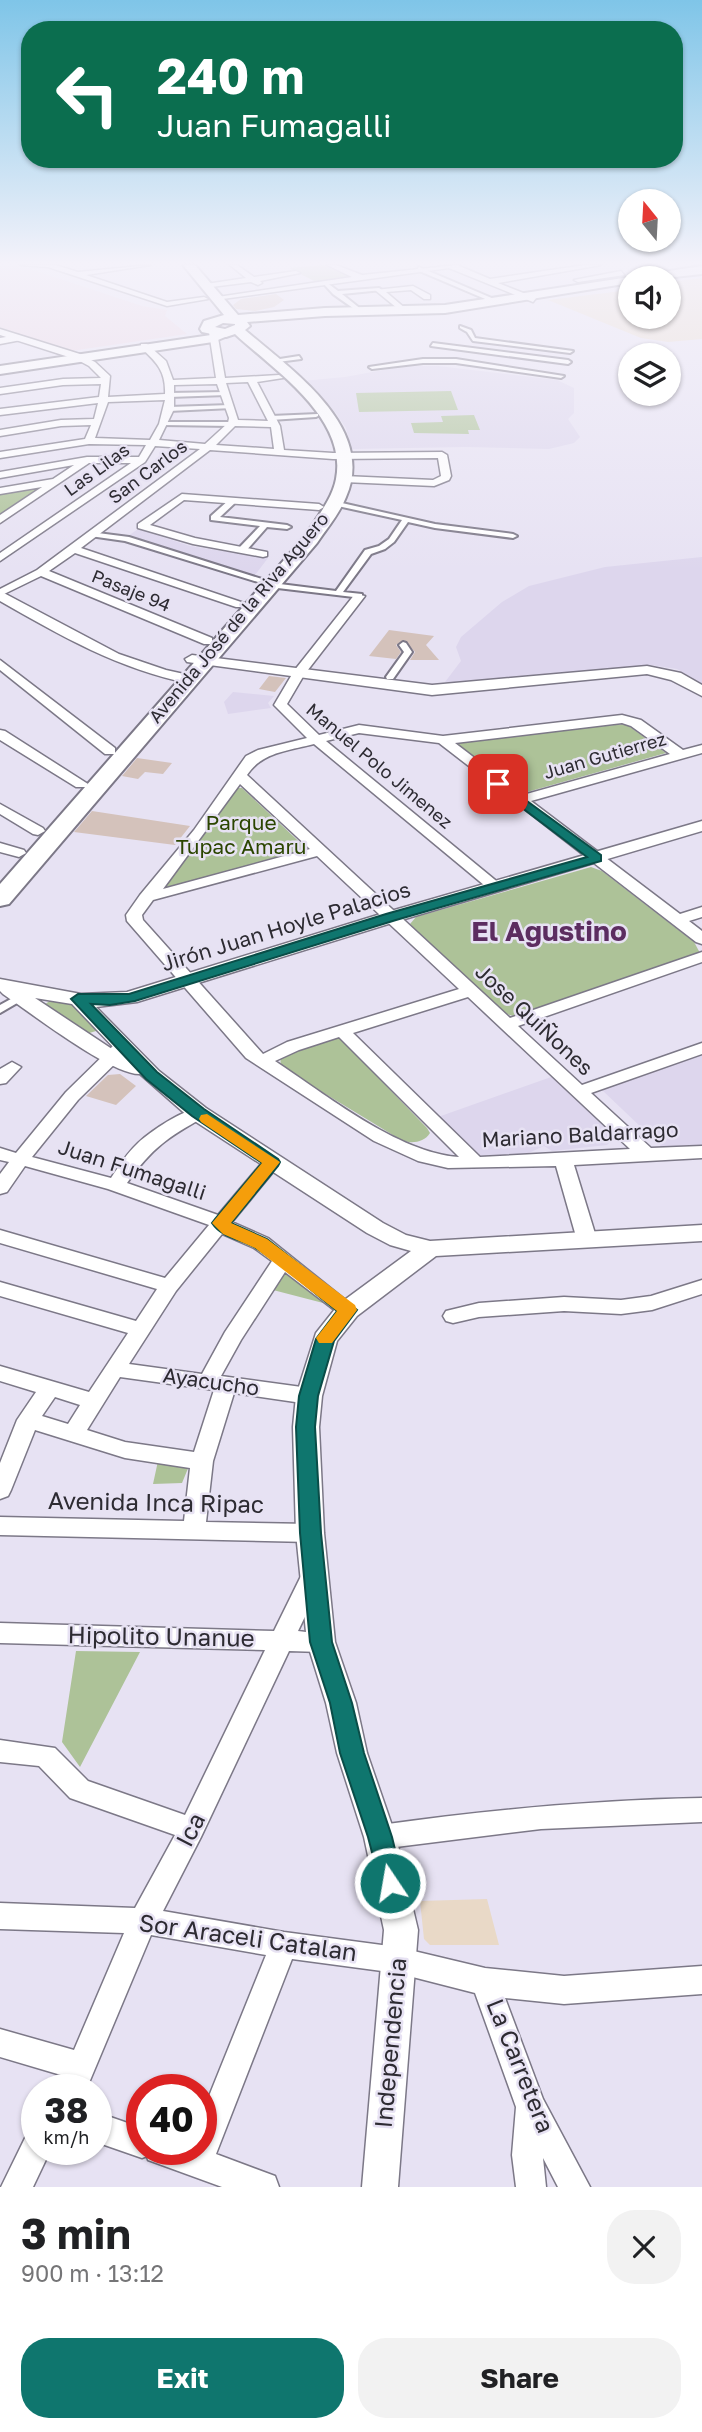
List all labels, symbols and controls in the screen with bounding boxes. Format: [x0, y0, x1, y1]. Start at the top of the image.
text: 240 m [157, 46, 305, 105]
icon: left [42, 49, 133, 140]
text: Juan Fumagalli [157, 106, 392, 144]
north arrow [618, 189, 681, 252]
map controls [618, 189, 681, 406]
button: sound [618, 266, 681, 329]
button: layers [618, 343, 681, 406]
street label: San Carlos [104, 435, 191, 508]
street label: Las Lilas [60, 438, 133, 500]
street label: Avenida José de la Riva Aguero [144, 508, 333, 727]
street label: Pasaje 94 [89, 564, 174, 616]
street label: Manuel Polo Jimenez [302, 698, 457, 833]
street label: Juan Gutierrez [541, 727, 668, 783]
pin [468, 754, 528, 814]
icon: arrive [479, 765, 517, 803]
park label: Parque Tupac Amaru [176, 809, 306, 859]
street label: Jirón Juan Hoyle Palacios [158, 876, 413, 976]
district label: El Agustino [471, 914, 627, 947]
street label: Jose QuiÑones [470, 958, 599, 1080]
street label: Mariano Baldarrago [481, 1116, 679, 1152]
street label: Juan Fumagalli [55, 1133, 210, 1205]
street label: Ayacucho [161, 1361, 261, 1401]
street label: Avenida Inca Ripac [48, 1485, 264, 1518]
street label: Hipolito Unanue [67, 1619, 255, 1652]
street label: Ica [169, 1808, 210, 1851]
position arrow [353, 1846, 427, 1920]
street label: Sor Araceli Catalan [137, 1907, 359, 1966]
street label: Independencia [368, 1956, 411, 2129]
street label: La Carretera [481, 1994, 561, 2137]
speed limit sign: 40 [126, 2074, 217, 2165]
text: 38 [45, 2089, 88, 2131]
text: km/h [44, 2126, 89, 2148]
text: 3 min [21, 2208, 131, 2258]
button: close [607, 2210, 681, 2284]
text: 900 m · 13:12 [21, 2259, 164, 2287]
button: Exit [21, 2338, 344, 2418]
button: Share [358, 2338, 681, 2418]

